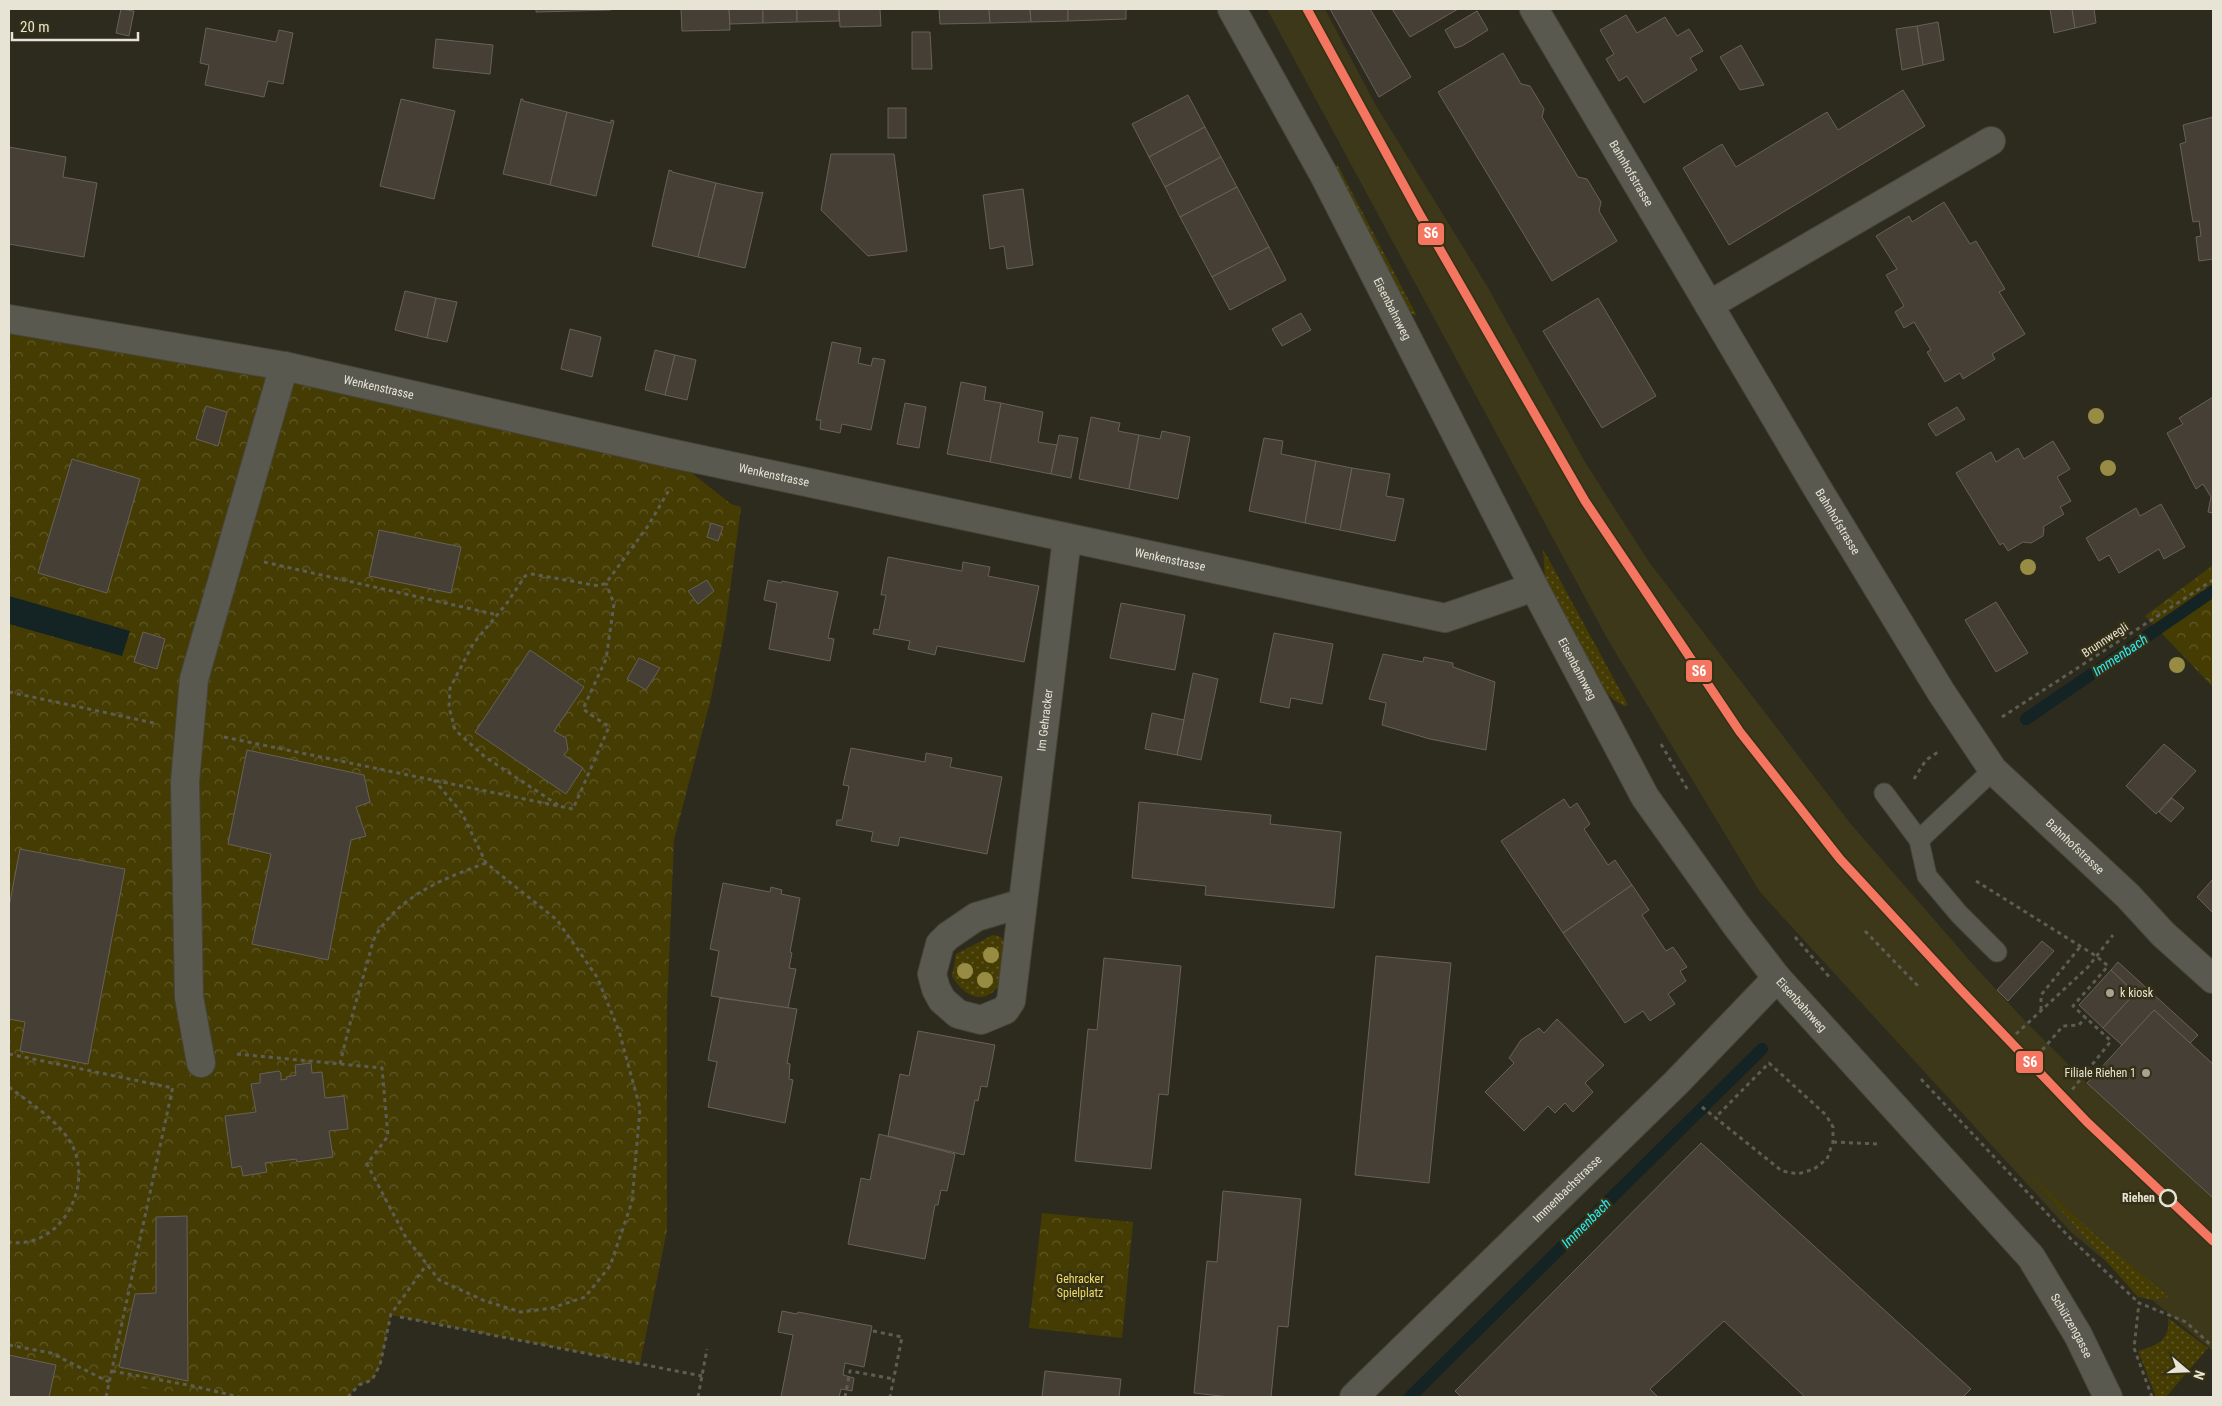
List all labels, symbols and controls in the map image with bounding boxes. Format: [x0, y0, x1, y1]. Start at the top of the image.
scale bar [12, 10, 139, 42]
text: 20 m [20, 18, 50, 36]
street label: Bahnhofstrasse [1606, 138, 1656, 209]
line badge: S6 [1417, 222, 1445, 246]
text: S6 [1424, 225, 1438, 241]
street label: Eisenbahnweg [1370, 275, 1414, 343]
street label: Wenkenstrasse [342, 373, 416, 402]
street label: Wenkenstrasse [737, 461, 811, 490]
street label: Bahnhofstrasse [1812, 486, 1863, 558]
street label: Wenkenstrasse [1133, 545, 1207, 574]
street label: Brunnwegli [2079, 620, 2131, 660]
water label: Immenbach [2089, 631, 2151, 679]
street label: Eisenbahnweg [1555, 636, 1600, 703]
line badge: S6 [1685, 659, 1713, 683]
text: S6 [1692, 663, 1706, 679]
street label: Im Gehracker [1034, 688, 1056, 752]
street label: Bahnhofstrasse [2043, 816, 2107, 877]
street label: Eisenbahnweg [1773, 975, 1830, 1035]
place label: k kiosk [2120, 986, 2154, 1000]
marker: k kiosk [2104, 987, 2116, 999]
line badge: S6 [2015, 1050, 2044, 1074]
text: S6 [2023, 1054, 2037, 1070]
place label: Filiale Riehen 1 [2064, 1066, 2136, 1080]
marker: Filiale Riehen 1 [2140, 1067, 2152, 1079]
street label: Immenbachstrasse [1530, 1152, 1604, 1226]
marker: Riehen [2159, 1189, 2177, 1207]
place label: Riehen [2122, 1191, 2155, 1205]
water label: Immenbach [1558, 1195, 1614, 1251]
park label: Gehracker Spielplatz [1056, 1272, 1104, 1300]
street label: Schützengasse [2048, 1291, 2095, 1361]
north arrow [2162, 1346, 2212, 1396]
text: N [2190, 1369, 2208, 1382]

